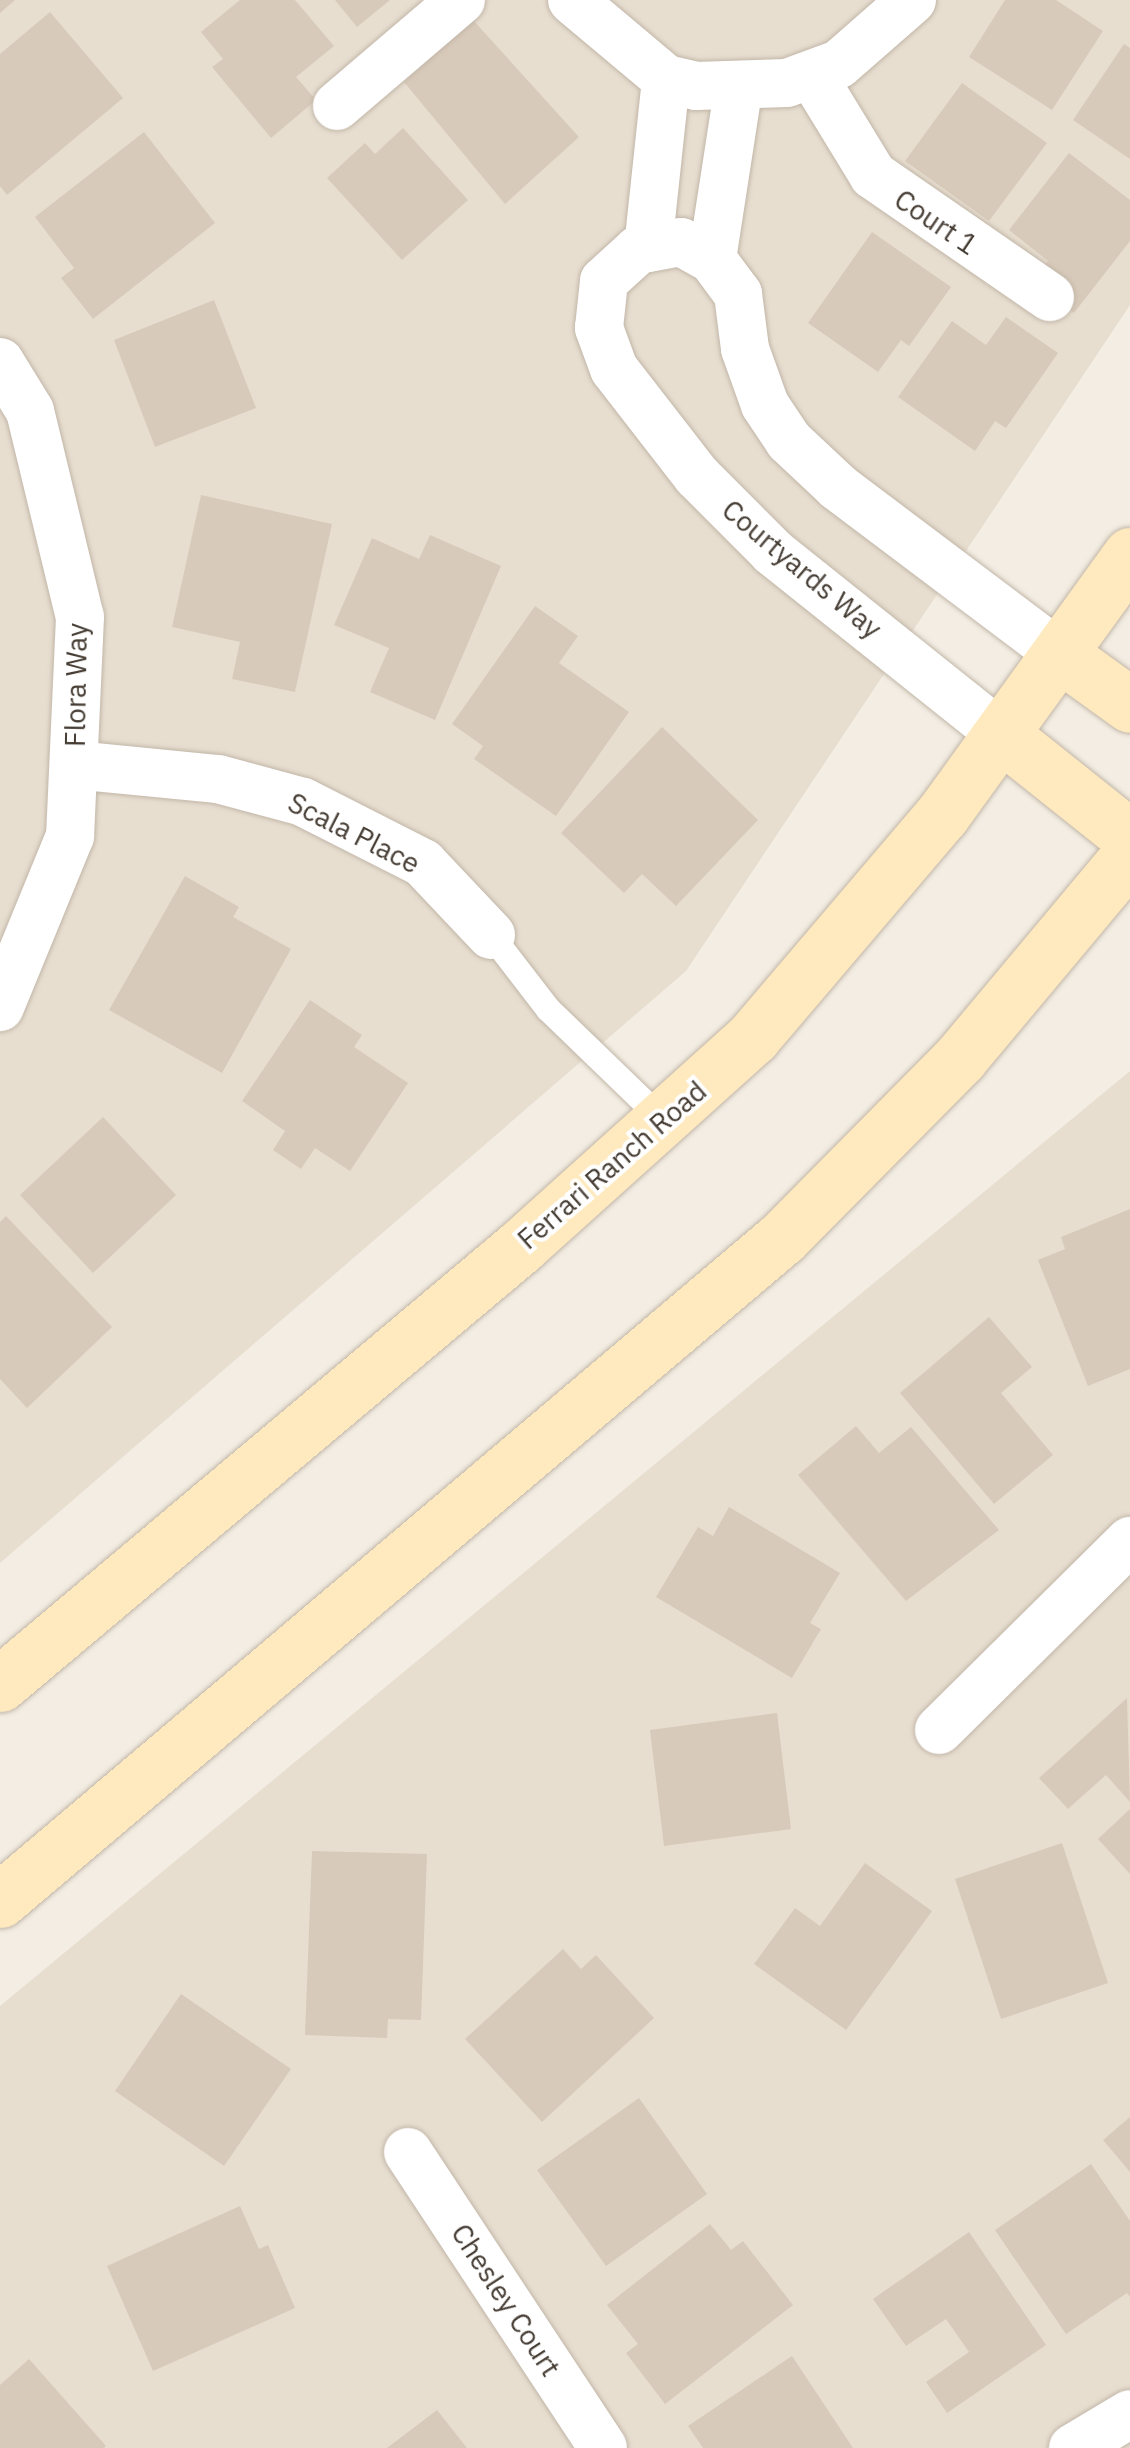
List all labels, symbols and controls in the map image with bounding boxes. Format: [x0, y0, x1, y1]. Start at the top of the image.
street label: Court 1 [888, 182, 984, 262]
street label: Courtyards Way [715, 493, 889, 645]
street label: Flora Way [58, 623, 94, 747]
street label: Scala Place [283, 786, 425, 880]
street label: Ferrari Ranch Road [511, 1074, 713, 1256]
street label: Chesley Court [444, 2218, 568, 2382]

